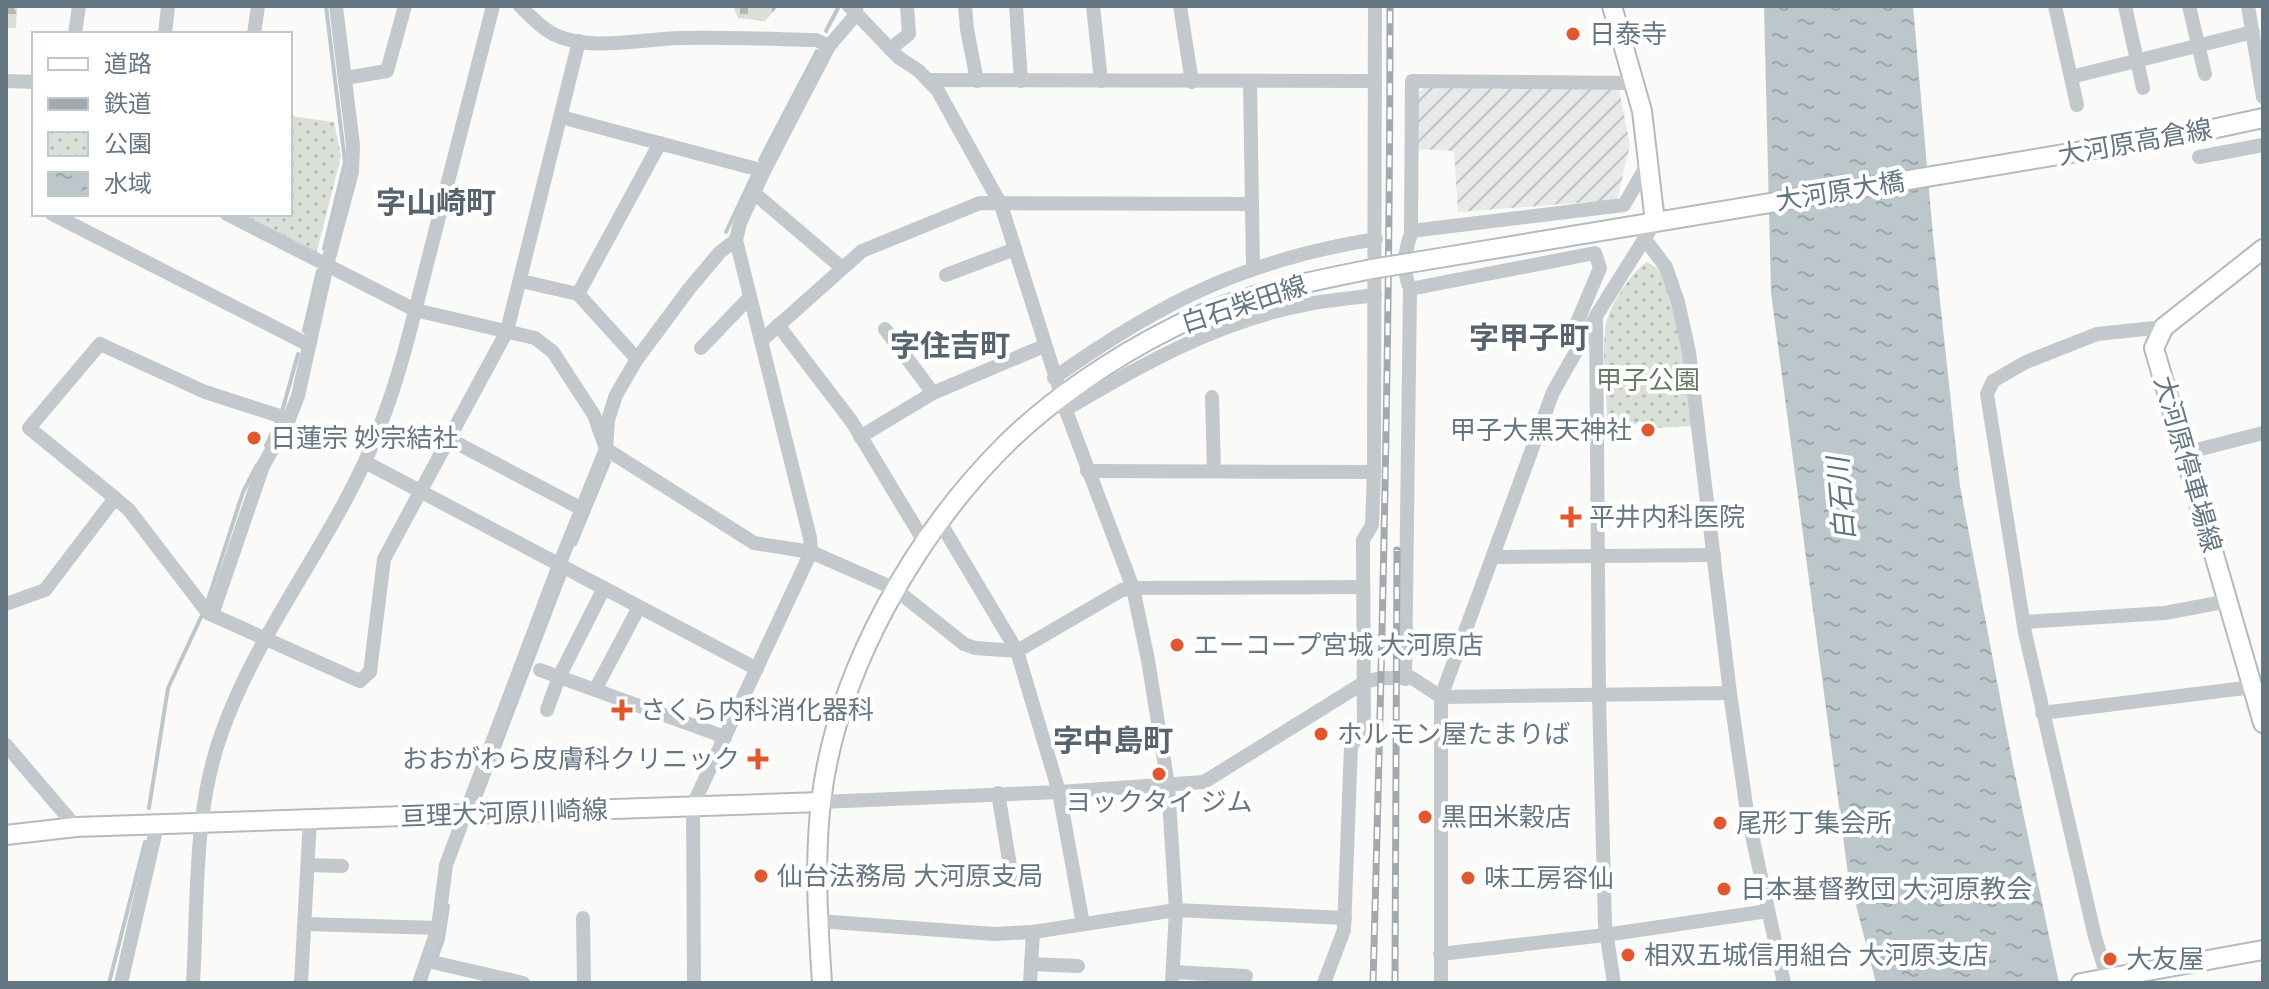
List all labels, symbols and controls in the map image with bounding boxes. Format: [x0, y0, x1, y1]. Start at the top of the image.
place label: 日泰寺 [1589, 16, 1667, 50]
marker: 日泰寺 [1564, 25, 1582, 43]
legend [32, 32, 292, 216]
text: 道路 [104, 47, 152, 79]
text: 鉄道 [104, 87, 152, 119]
street label: 大河原高倉線 [2055, 111, 2215, 171]
text: 公園 [104, 127, 152, 159]
street label: 大河原大橋 [1773, 163, 1907, 217]
text: 水域 [104, 167, 152, 199]
district label: 字山崎町 [376, 182, 496, 221]
street label: 白石柴田線 [1177, 267, 1311, 339]
district label: 字甲子町 [1469, 317, 1589, 356]
district label: 字住吉町 [890, 325, 1010, 364]
park label: 甲子公園 [1596, 362, 1700, 396]
street label: 大河原停車場線 [2148, 372, 2230, 556]
place label: 甲子大黒天神社 [1450, 412, 1632, 446]
place label: 日蓮宗 妙宗結社 [270, 420, 458, 454]
marker: 甲子大黒天神社 [1639, 421, 1657, 439]
marker: 日蓮宗 妙宗結社 [245, 429, 263, 447]
water label: 白石川 [1818, 453, 1863, 543]
place label: 平井内科医院 [1589, 499, 1745, 533]
marker: 平井内科医院 [1560, 506, 1582, 528]
place label: エーコープ宮城 大河原店 [1193, 627, 1484, 661]
marker: エーコープ宮城 大河原店 [1168, 636, 1186, 654]
place label: さくら内科消化器科 [640, 692, 874, 726]
marker: さくら内科消化器科 [611, 699, 633, 721]
place label: ホルモン屋たまりば [1337, 716, 1570, 750]
district label: 字中島町 [1053, 720, 1173, 759]
marker: ホルモン屋たまりば [1312, 725, 1330, 743]
place label: おおがわら皮膚科クリニック [402, 741, 740, 775]
marker: おおがわら皮膚科クリニック [747, 748, 769, 770]
marker: ヨックタイ ジム [1150, 765, 1168, 783]
place label: ヨックタイ ジム [1065, 784, 1253, 818]
street label: 亘理大河原川崎線 [399, 791, 609, 833]
place label: 黒田米穀店 [1441, 799, 1571, 833]
place label: 尾形丁集会所 [1736, 805, 1892, 839]
marker: 黒田米穀店 [1416, 808, 1434, 826]
marker: 尾形丁集会所 [1711, 814, 1729, 832]
place label: 仙台法務局 大河原支局 [777, 858, 1043, 892]
place label: 味工房容仙 [1484, 860, 1614, 894]
marker: 仙台法務局 大河原支局 [752, 867, 770, 885]
marker: 味工房容仙 [1459, 869, 1477, 887]
place label: 日本基督教団 大河原教会 [1740, 871, 2032, 905]
marker: 日本基督教団 大河原教会 [1715, 880, 1733, 898]
place label: 相双五城信用組合 大河原支店 [1644, 937, 1988, 971]
place label: 大友屋 [2126, 941, 2204, 975]
marker: 相双五城信用組合 大河原支店 [1619, 946, 1637, 964]
marker: 大友屋 [2101, 950, 2119, 968]

